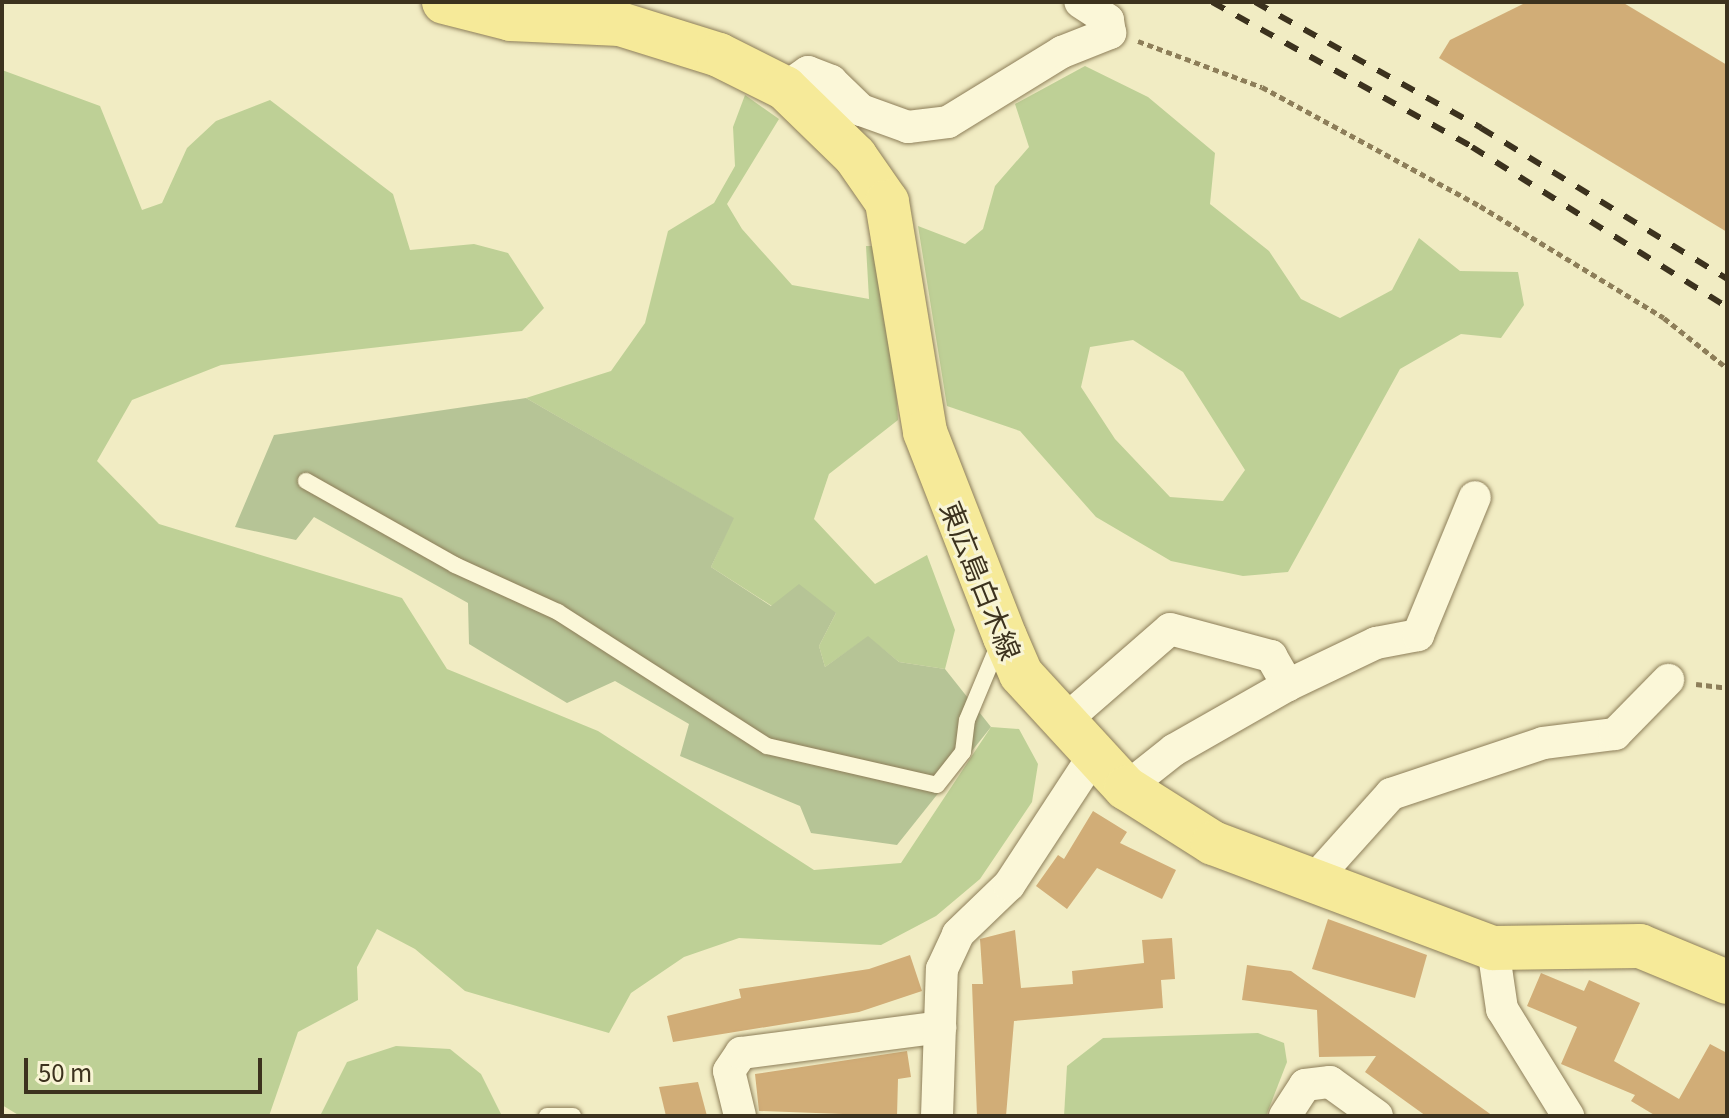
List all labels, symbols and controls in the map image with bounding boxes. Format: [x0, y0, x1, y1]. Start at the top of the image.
street label: 東広島白木線 [935, 496, 1029, 664]
scale bar [28, 1042, 266, 1092]
text: 50 m [38, 1054, 92, 1089]

